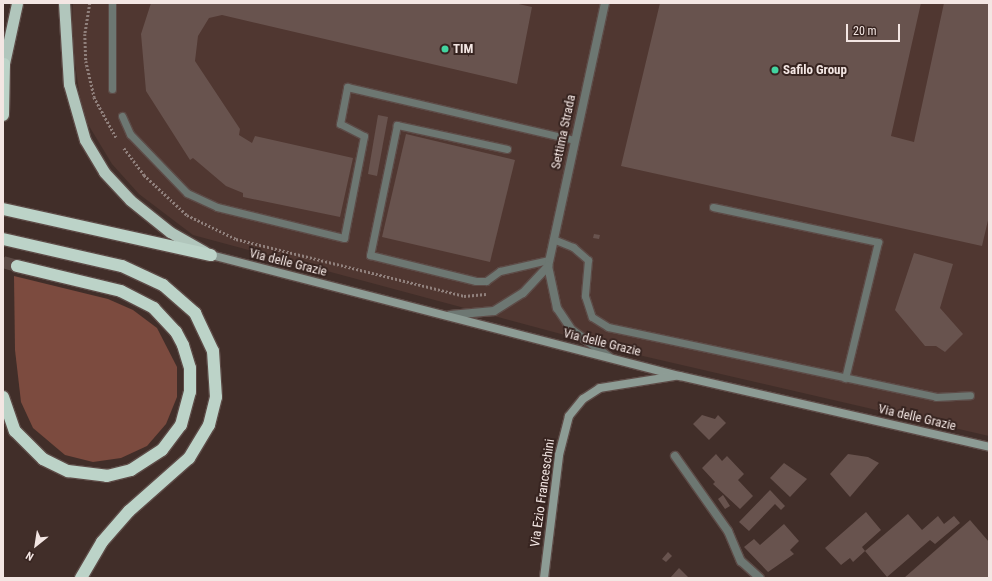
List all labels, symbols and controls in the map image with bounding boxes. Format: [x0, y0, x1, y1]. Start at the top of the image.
scale bar [848, 16, 902, 42]
text: 20 m [853, 24, 877, 38]
place label: TIM [453, 41, 473, 57]
marker: TIM [440, 44, 450, 54]
place label: Safilo Group [783, 62, 847, 78]
marker: Safilo Group [770, 65, 780, 75]
street label: Settima Strada [549, 93, 579, 171]
street label: Via delle Grazie [248, 246, 328, 280]
street label: Via delle Grazie [562, 326, 642, 360]
street label: Via delle Grazie [877, 401, 957, 435]
street label: Via Ezio Franceschini [528, 438, 558, 548]
north arrow [16, 525, 56, 565]
text: N [24, 549, 36, 563]

